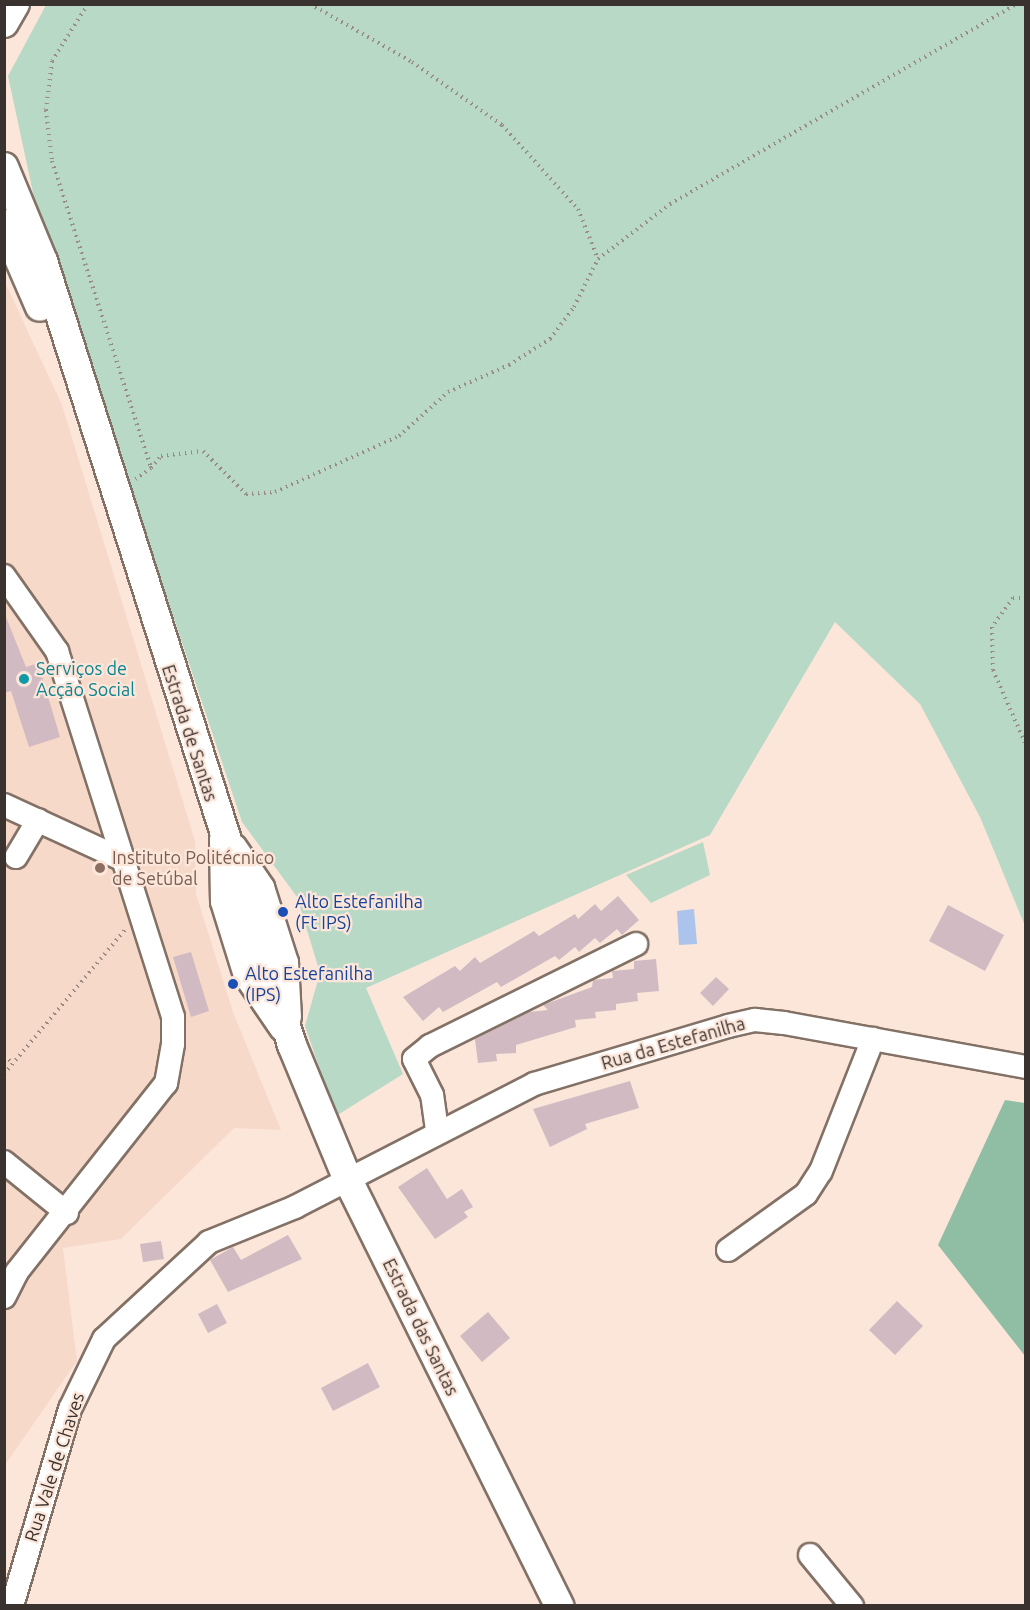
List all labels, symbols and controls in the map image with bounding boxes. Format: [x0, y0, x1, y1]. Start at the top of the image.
place label: Serviços de Acção Social [36, 658, 135, 700]
street label: Estrada de Santas [158, 662, 222, 804]
marker: Serviços de Acção Social [17, 672, 31, 686]
place label: Instituto Politécnico de Setúbal [112, 847, 274, 890]
marker: Instituto Politécnico de Setúbal [93, 861, 107, 875]
place label: Alto Estefanilha (Ft IPS) [295, 891, 423, 934]
marker: Alto Estefanilha (Ft IPS) [276, 905, 290, 919]
place label: Alto Estefanilha (IPS) [245, 963, 373, 1006]
marker: Alto Estefanilha (IPS) [226, 977, 240, 991]
street label: Rua da Estefanilha [599, 1012, 747, 1074]
street label: Estrada das Santas [378, 1255, 464, 1399]
street label: Rua Vale de Chaves [20, 1390, 88, 1544]

